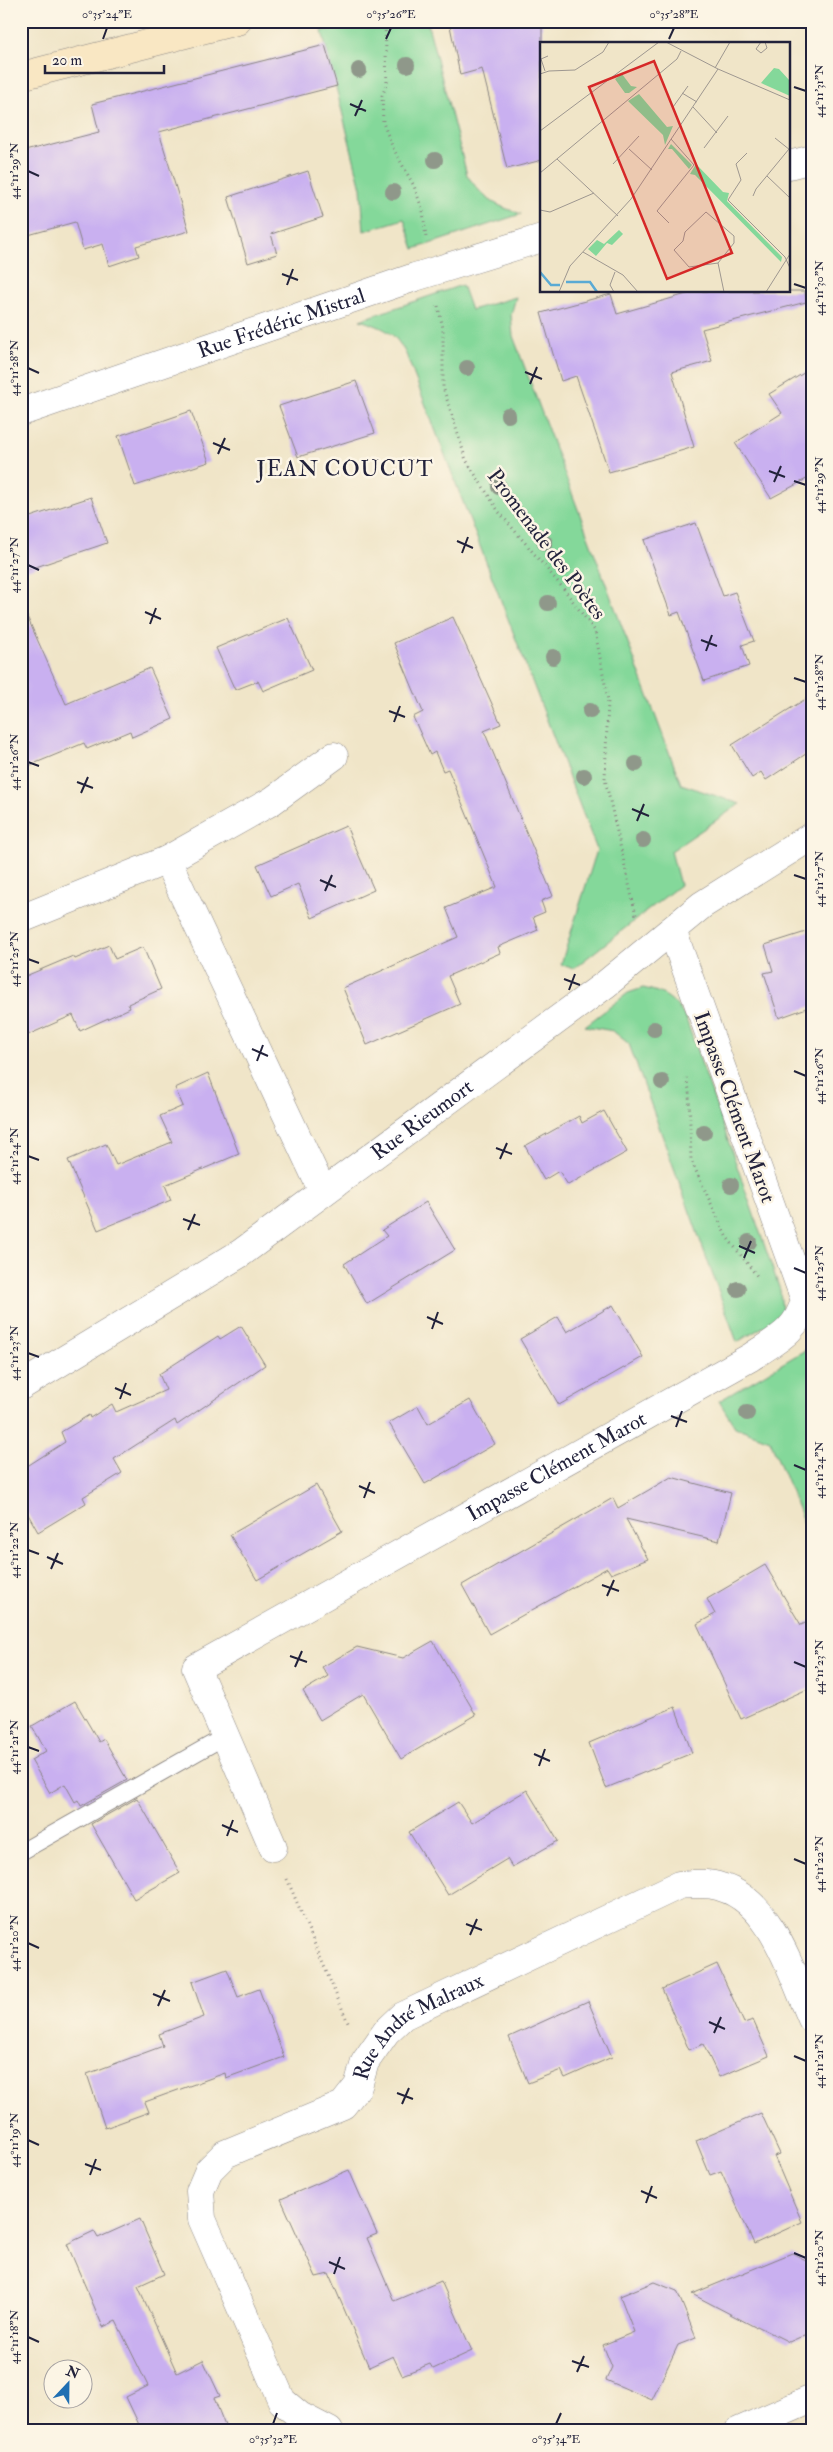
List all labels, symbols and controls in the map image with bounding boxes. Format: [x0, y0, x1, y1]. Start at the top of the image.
text: 0°35'24"E [82, 7, 132, 22]
text: 0°35'26"E [366, 7, 416, 22]
text: 0°35'28"E [650, 7, 699, 22]
scale bar [45, 42, 164, 74]
inset map [540, 42, 790, 292]
text: 20 m [52, 51, 82, 70]
text: 44°11'31"N [812, 64, 827, 118]
text: 44°11'29"N [7, 142, 22, 200]
text: 44°11'30"N [812, 260, 827, 316]
street label: Rue Frédéric Mistral [194, 282, 369, 365]
text: 44°11'28"N [7, 339, 22, 396]
district label: JEAN COUCUT [255, 455, 434, 483]
text: 44°11'29"N [812, 456, 827, 514]
street label: Promenade des Poètes [481, 463, 612, 625]
text: 44°11'27"N [7, 537, 22, 593]
text: 44°11'28"N [812, 653, 827, 710]
text: 44°11'26"N [7, 733, 22, 790]
text: 44°11'27"N [812, 851, 827, 907]
text: 44°11'25"N [7, 931, 22, 987]
street label: Impasse Clément Marot [687, 1008, 782, 1207]
text: 44°11'26"N [812, 1047, 827, 1104]
street label: Rue Rieumort [366, 1073, 479, 1166]
text: 44°11'24"N [7, 1127, 22, 1185]
text: 44°11'25"N [812, 1245, 827, 1301]
text: 44°11'23"N [7, 1325, 22, 1381]
street label: Impasse Clément Marot [462, 1405, 651, 1528]
text: 44°11'24"N [812, 1441, 827, 1499]
text: 44°11'22"N [7, 1521, 22, 1578]
text: 44°11'23"N [812, 1639, 827, 1695]
text: 44°11'21"N [7, 1719, 22, 1775]
text: 44°11'22"N [812, 1835, 827, 1892]
text: 44°11'20"N [7, 1914, 22, 1972]
street label: Rue André Malraux [347, 1967, 488, 2083]
text: 44°11'21"N [812, 2033, 827, 2089]
text: 44°11'19"N [7, 2112, 22, 2168]
text: 44°11'20"N [812, 2229, 827, 2287]
text: 44°11'18"N [7, 2309, 22, 2364]
north arrow [42, 2360, 92, 2410]
text: N [63, 2362, 82, 2383]
text: 0°35'32"E [249, 2432, 297, 2447]
text: 0°35'34"E [532, 2432, 580, 2447]

